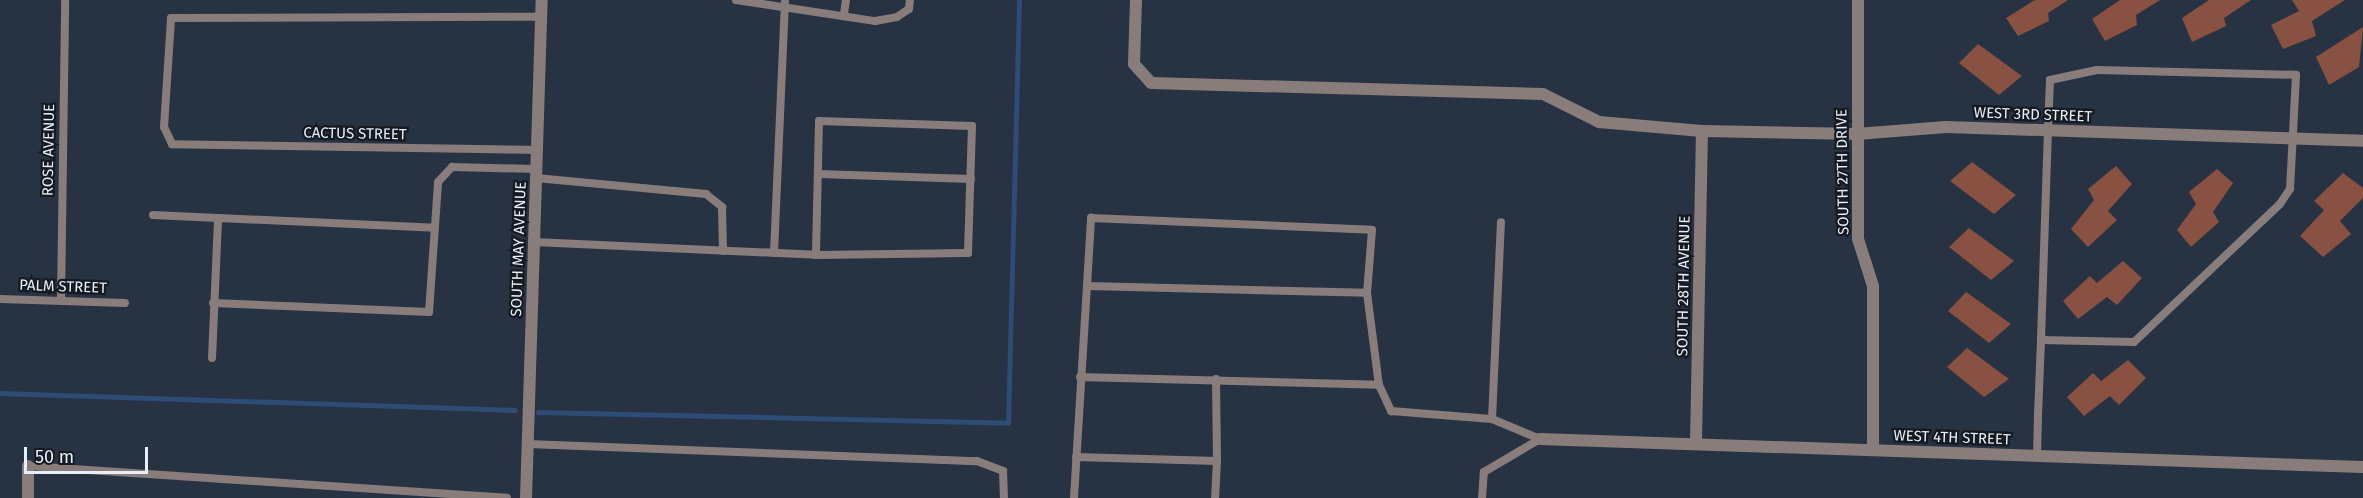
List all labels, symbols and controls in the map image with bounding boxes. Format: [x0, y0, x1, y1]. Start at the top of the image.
street label: ROSE AVENUE [39, 104, 59, 196]
street label: WEST 3RD STREET [1973, 104, 2093, 126]
street label: SOUTH 27TH DRIVE [1833, 109, 1853, 235]
street label: CACTUS STREET [303, 124, 407, 144]
street label: SOUTH MAY AVENUE [508, 181, 530, 317]
street label: SOUTH 28TH AVENUE [1674, 216, 1694, 356]
street label: PALM STREET [19, 276, 107, 298]
street label: WEST 4TH STREET [1893, 427, 2011, 449]
scale bar [27, 435, 152, 473]
text: 50 m [35, 446, 74, 468]

